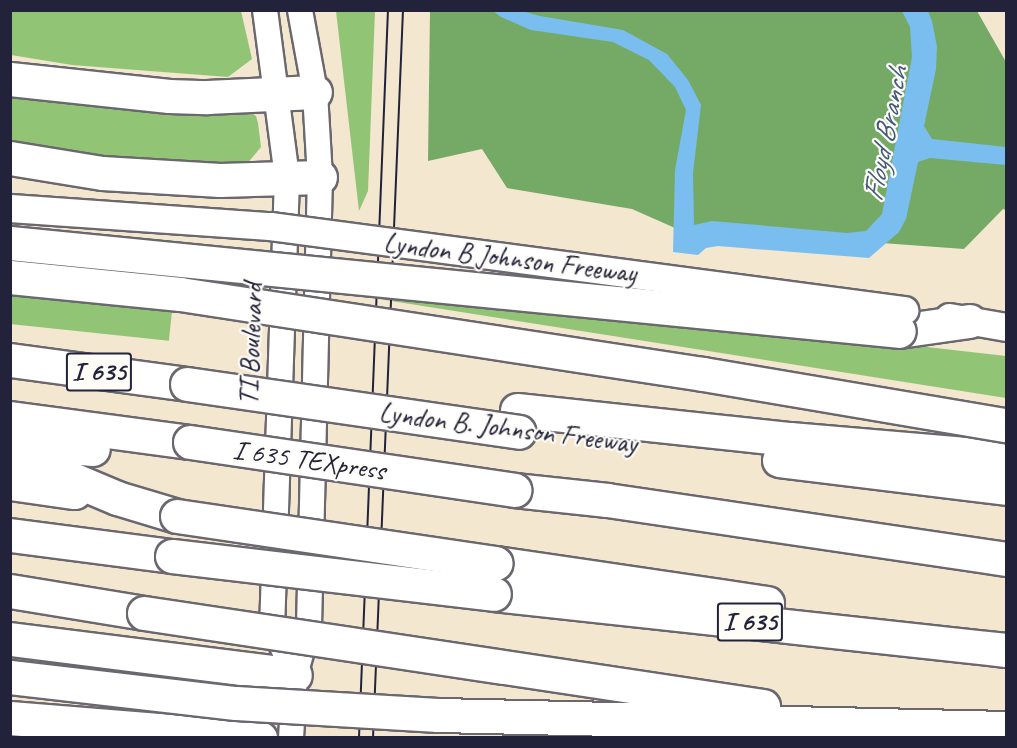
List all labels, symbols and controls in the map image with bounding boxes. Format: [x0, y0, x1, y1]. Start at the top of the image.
water label: Floyd Branch [854, 63, 916, 205]
street label: Lyndon B Johnson Freeway [382, 226, 638, 290]
street label: TI Boulevard [232, 282, 270, 406]
road number: I 635 [64, 348, 134, 396]
street label: Lyndon B. Johnson Freeway [377, 396, 639, 460]
street label: I 635 TEXpress [231, 433, 387, 487]
road number: I 635 [716, 598, 784, 646]

